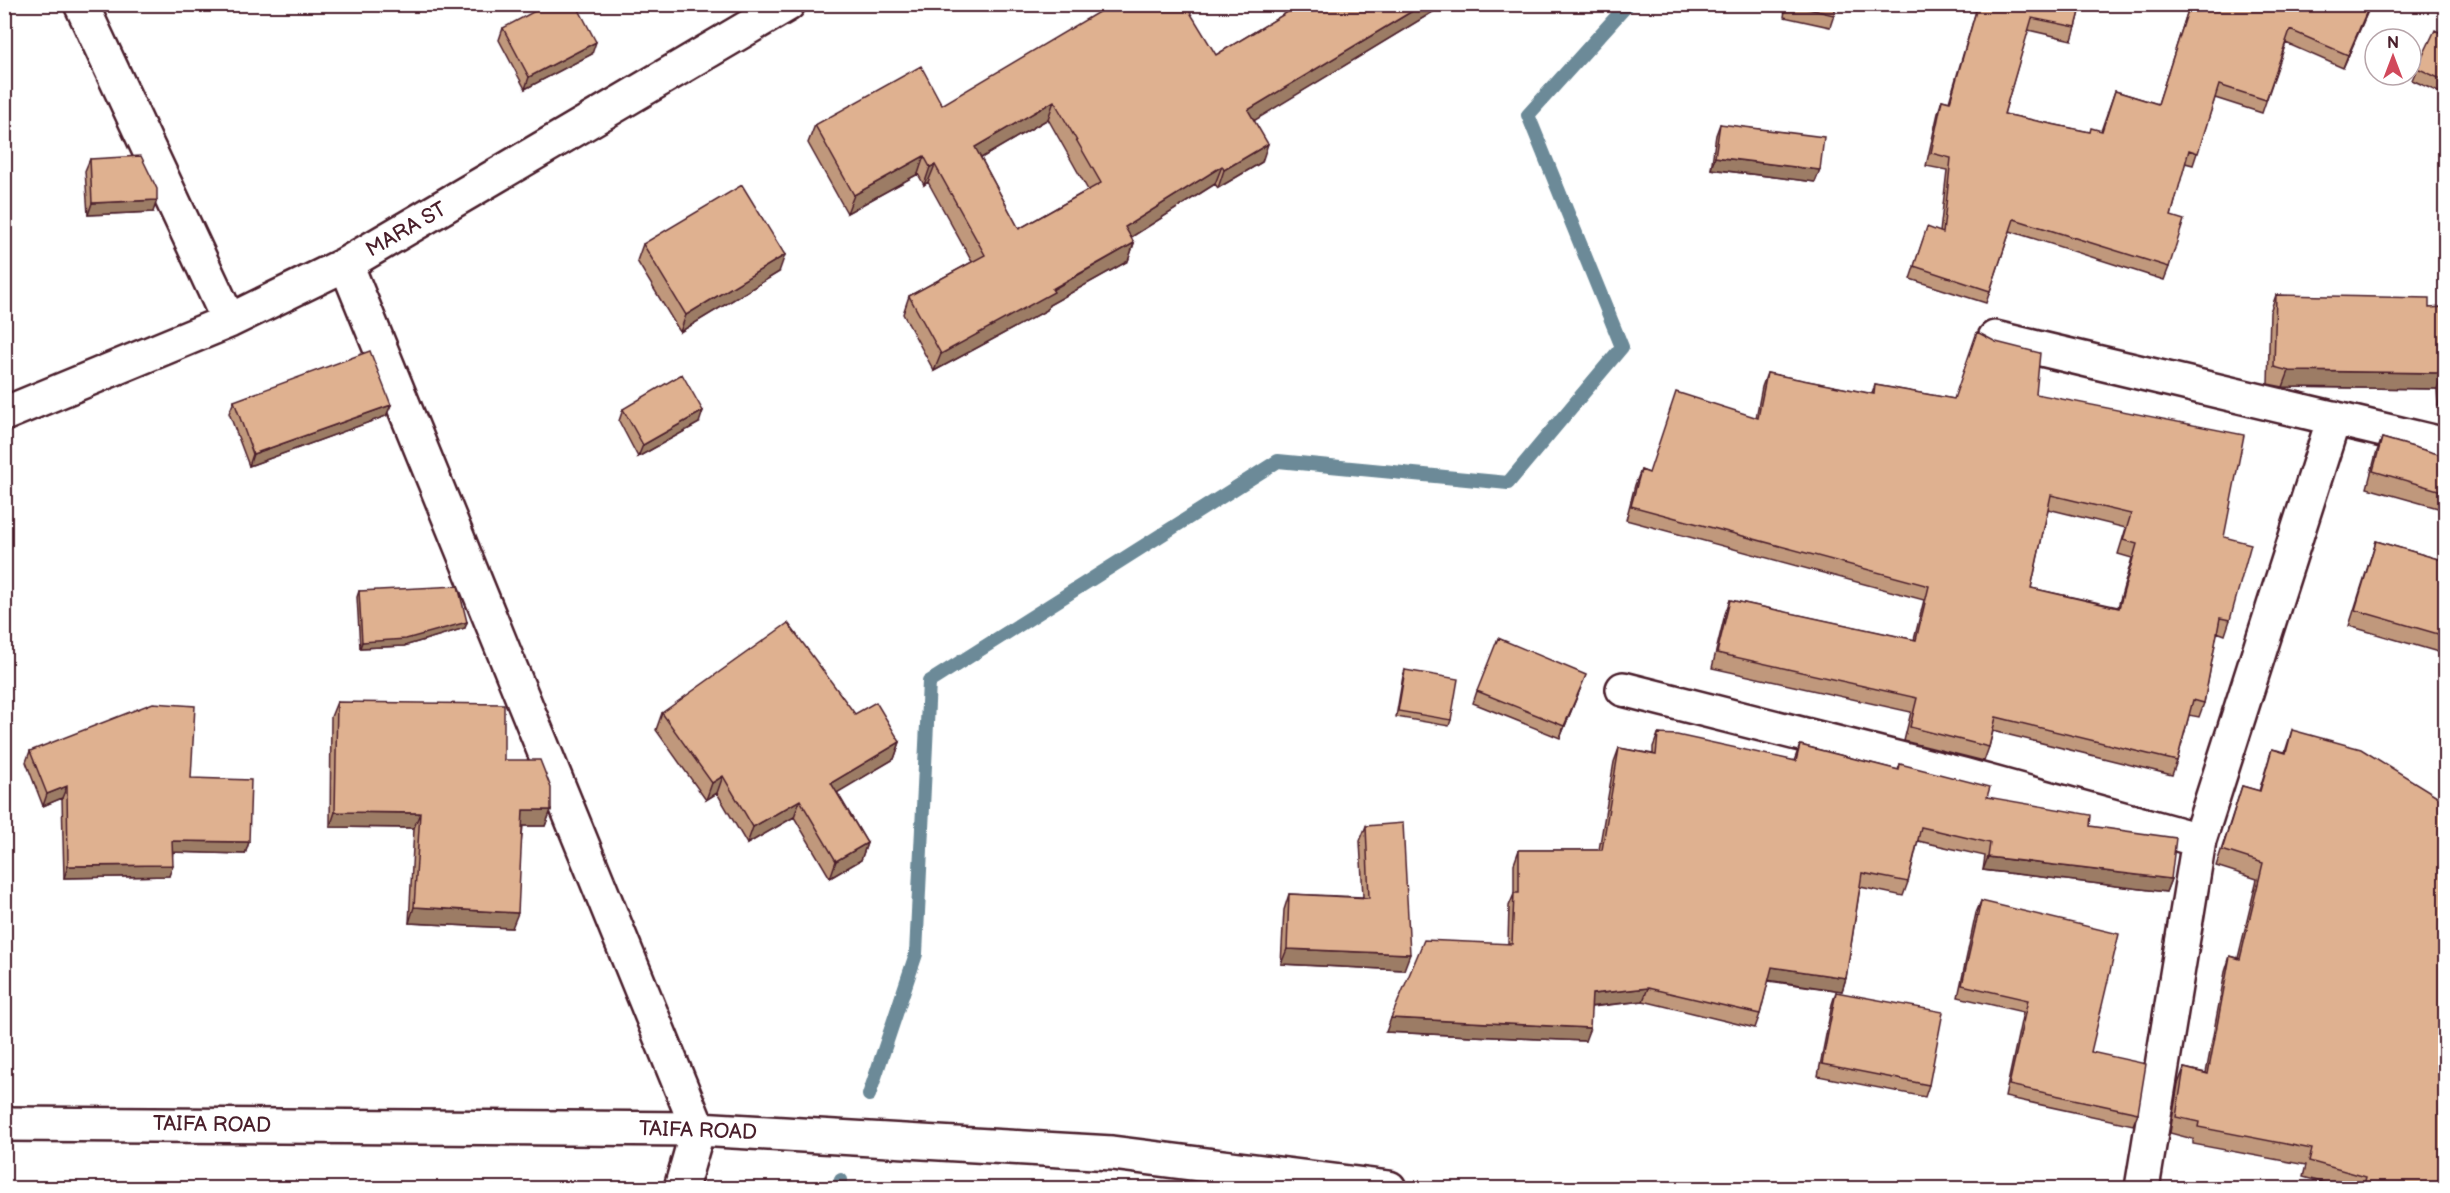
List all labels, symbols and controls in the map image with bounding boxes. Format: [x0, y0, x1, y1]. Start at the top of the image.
north arrow [2363, 27, 2423, 87]
text: N [2387, 34, 2399, 53]
street label: MARA ST [361, 196, 451, 262]
street label: TAIFA ROAD [153, 1111, 271, 1138]
street label: TAIFA ROAD [638, 1116, 758, 1145]

